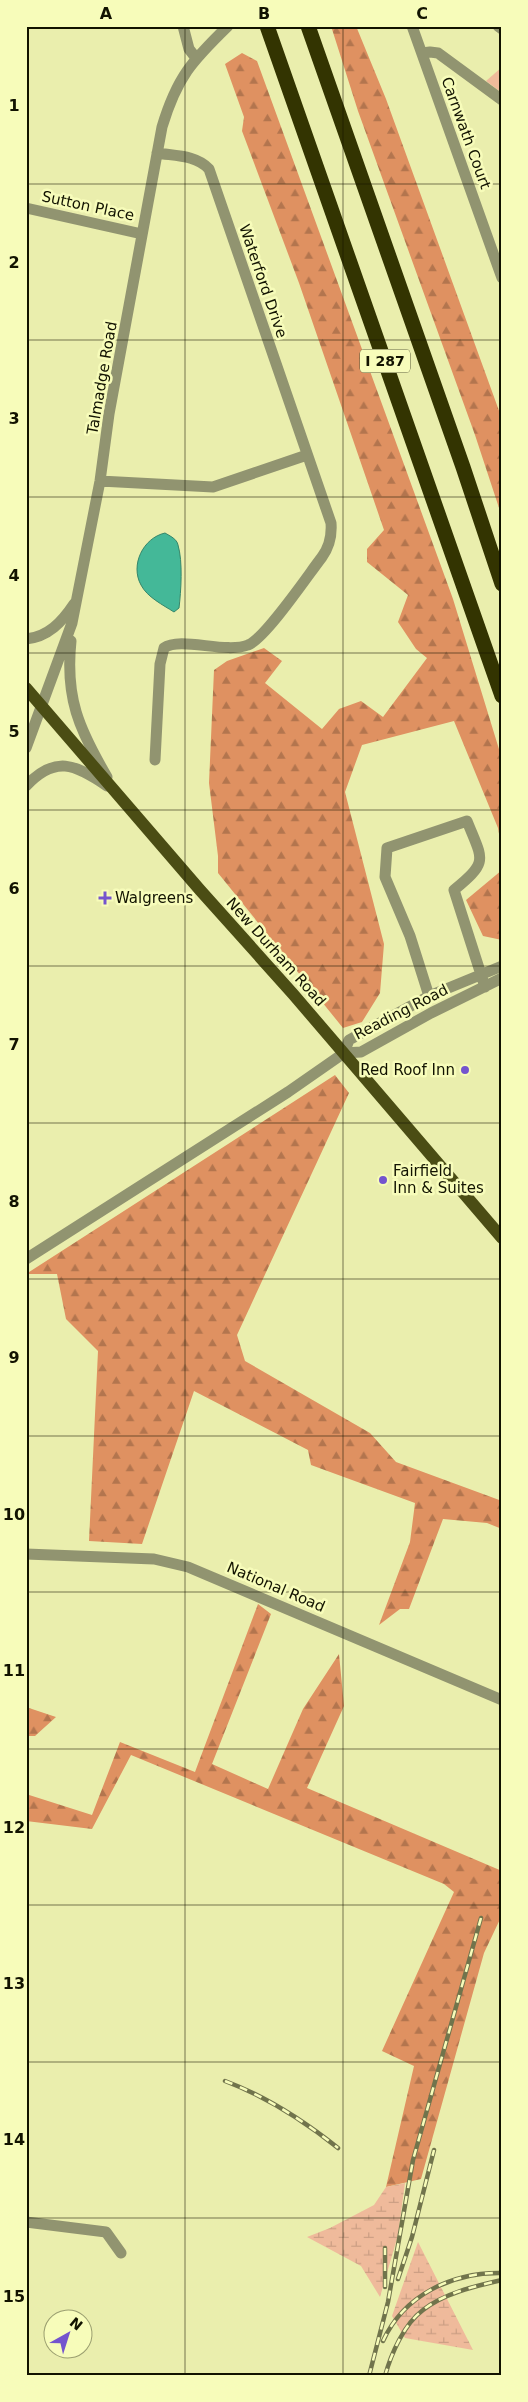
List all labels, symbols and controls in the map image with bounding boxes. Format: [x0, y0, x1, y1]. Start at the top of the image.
text: A [100, 4, 113, 23]
text: B [258, 4, 270, 23]
text: C [416, 4, 428, 23]
street label: Carnwath Court [437, 75, 495, 192]
text: 1 [8, 96, 20, 115]
street label: Sutton Place [40, 187, 136, 225]
street label: Waterford Drive [235, 222, 291, 340]
text: 2 [8, 253, 20, 272]
street label: Talmadge Road [83, 320, 121, 437]
road number: I 287 [360, 350, 410, 372]
text: 3 [8, 409, 20, 428]
text: 4 [8, 566, 20, 585]
text: 5 [8, 722, 20, 741]
text: 6 [8, 879, 20, 898]
place label: Walgreens [115, 889, 194, 907]
marker: Walgreens [99, 892, 111, 904]
street label: New Durham Road [222, 894, 330, 1010]
street label: Reading Road [351, 981, 451, 1043]
text: 7 [8, 1035, 20, 1054]
place label: Red Roof Inn [360, 1061, 455, 1079]
marker: Red Roof Inn [459, 1064, 471, 1076]
place label: Fairfield Inn & Suites [393, 1162, 484, 1197]
marker: Fairfield Inn & Suites [377, 1174, 389, 1186]
text: 8 [8, 1192, 20, 1211]
text: 9 [8, 1348, 20, 1367]
text: 10 [3, 1505, 25, 1524]
street label: National Road [224, 1558, 328, 1616]
text: 11 [3, 1661, 25, 1680]
text: 12 [3, 1818, 25, 1837]
text: 13 [3, 1974, 25, 1993]
text: 14 [3, 2130, 25, 2149]
text: 15 [3, 2287, 25, 2306]
north arrow [42, 2310, 92, 2360]
text: N [67, 2314, 86, 2334]

